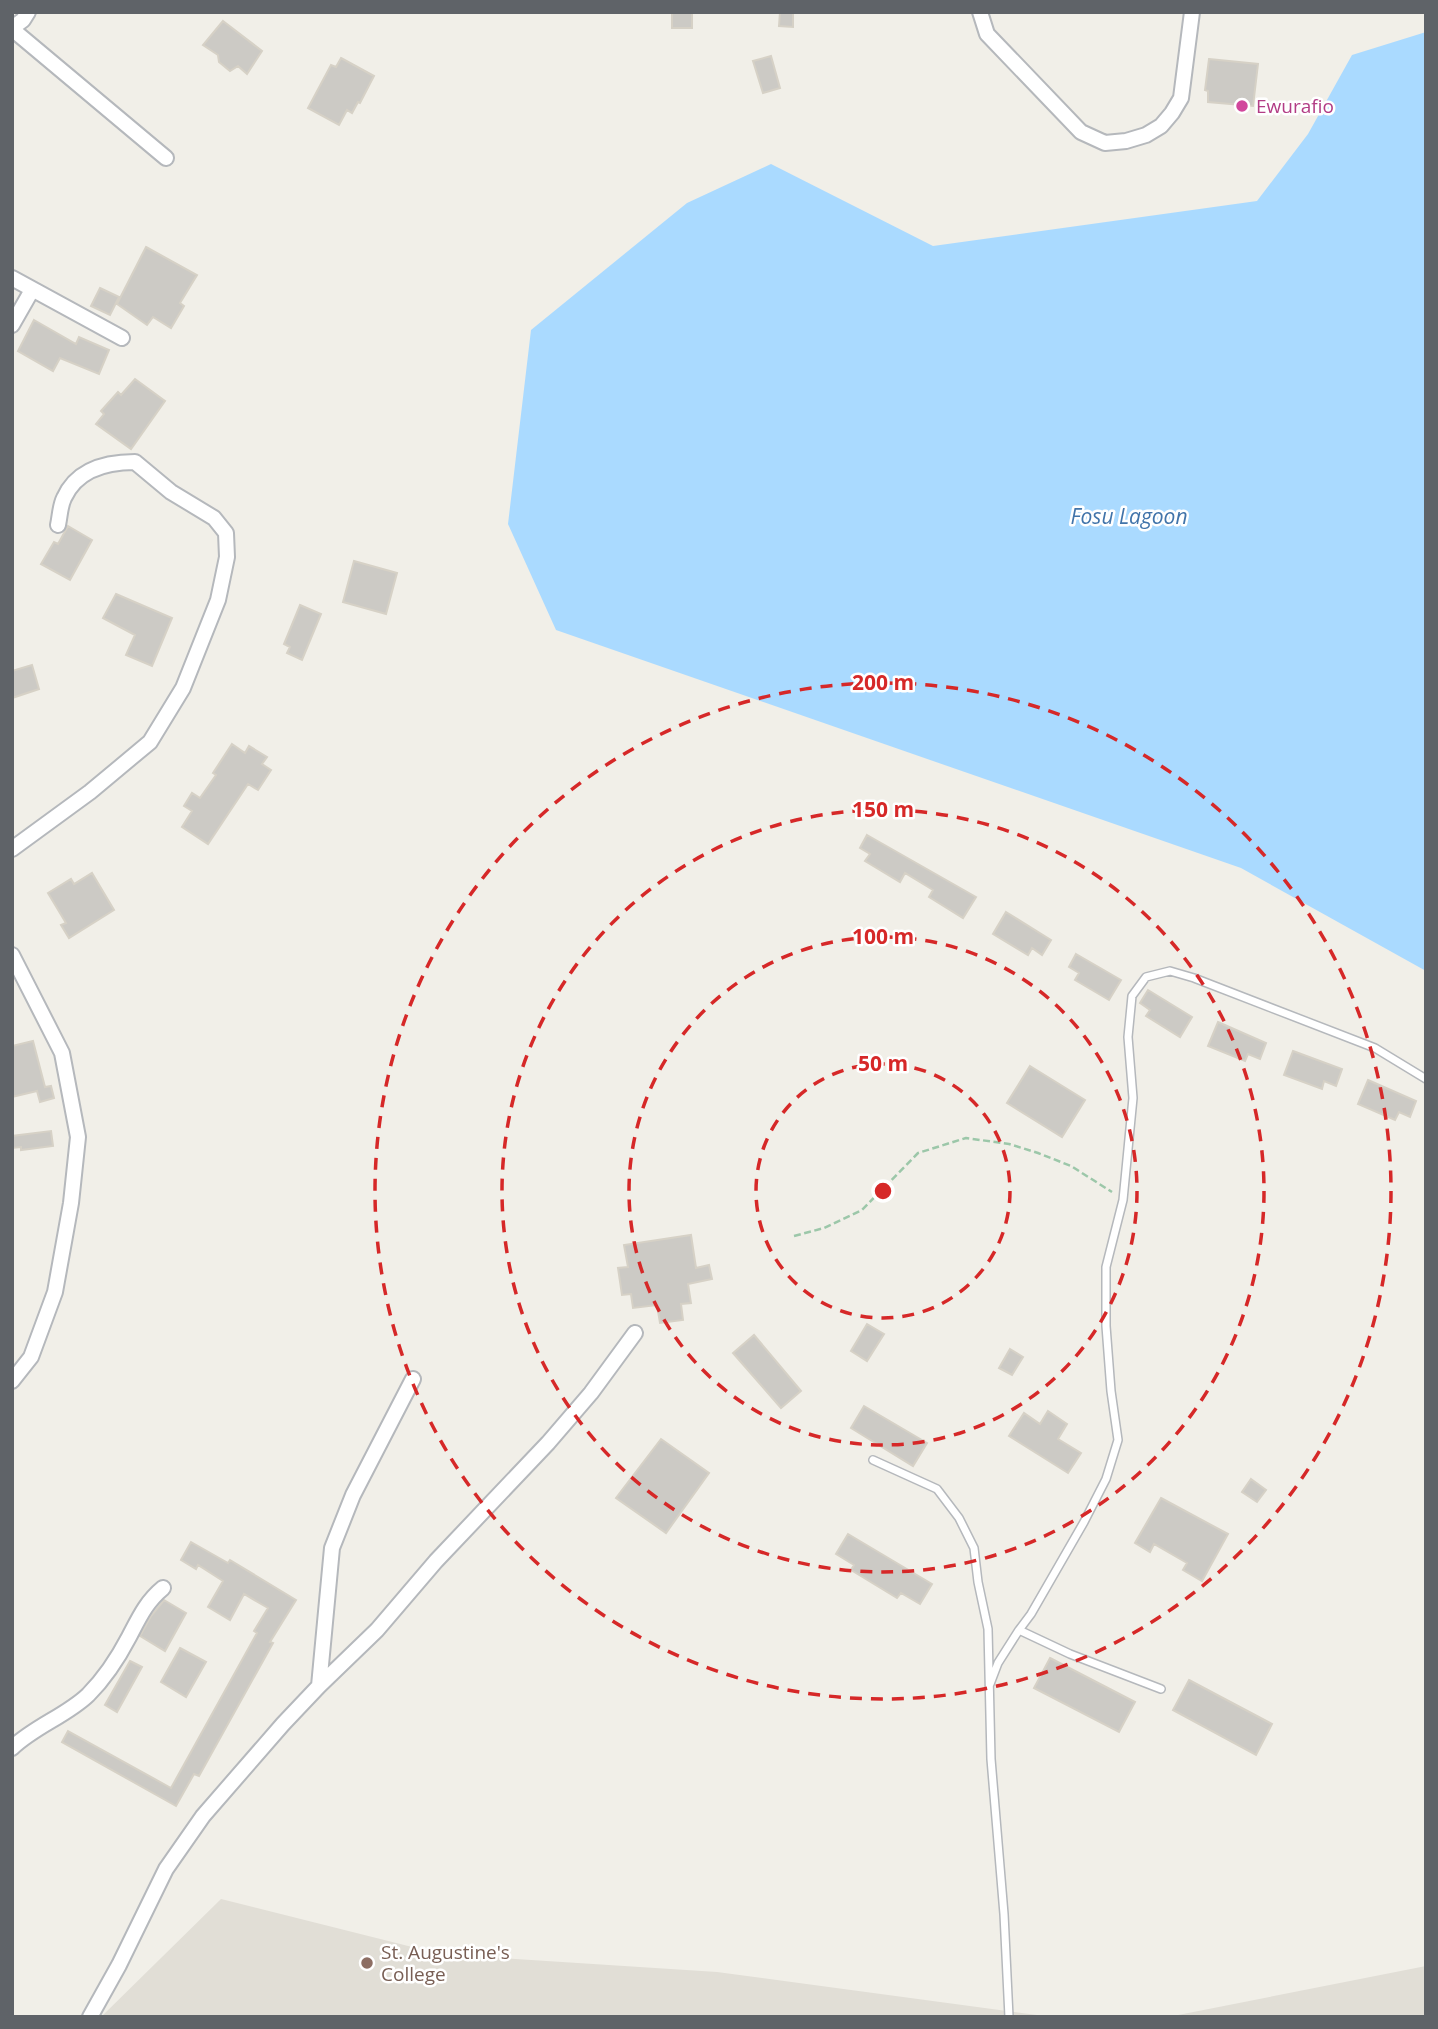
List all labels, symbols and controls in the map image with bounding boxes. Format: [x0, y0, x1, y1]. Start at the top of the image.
place label: Ewurafio [1256, 93, 1334, 119]
marker: Ewurafio [1234, 98, 1250, 114]
water label: Fosu Lagoon [1070, 502, 1188, 530]
text: 200 m [852, 668, 914, 696]
text: 150 m [852, 795, 914, 823]
text: 100 m [852, 922, 914, 950]
text: 50 m [858, 1049, 908, 1077]
centre of rings [871, 1179, 895, 1203]
place label: St. Augustine's College [381, 1939, 510, 1987]
marker: St. Augustine's College [359, 1955, 375, 1971]

